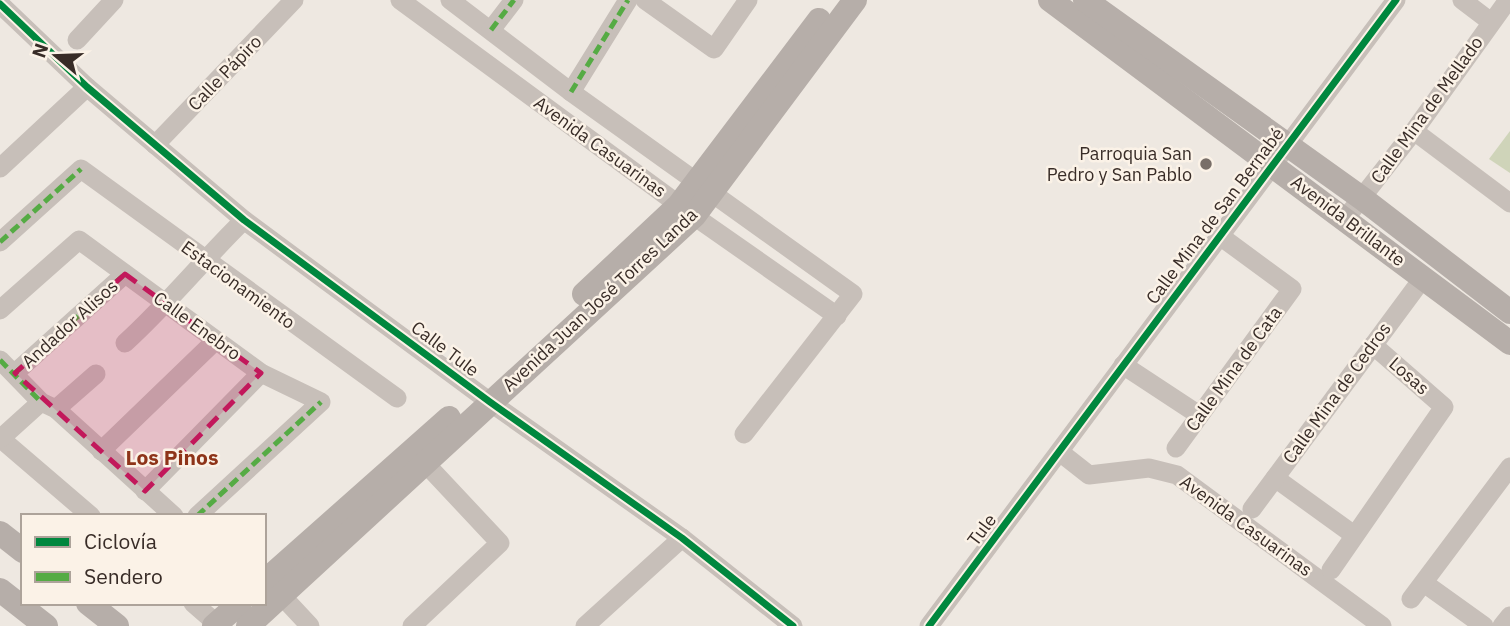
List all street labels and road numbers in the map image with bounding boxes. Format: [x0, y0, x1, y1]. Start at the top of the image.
street label: Calle Pápiro [183, 30, 266, 115]
street label: Calle Mina de Mellado [1365, 31, 1488, 188]
street label: Avenida Casuarinas [530, 91, 671, 202]
street label: Calle Mina de San Bernabé [1141, 123, 1289, 309]
street label: Avenida Brillante [1287, 170, 1410, 271]
street label: Avenida Juan José Torres Landa [497, 203, 702, 396]
street label: Estacionamiento [177, 236, 300, 334]
street label: Andador Alisos [17, 274, 123, 373]
street label: Calle Enebro [149, 286, 245, 365]
street label: Calle Mina de Cata [1180, 301, 1287, 436]
street label: Calle Tule [407, 316, 484, 382]
street label: Calle Mina de Cedros [1278, 317, 1396, 468]
street label: Losas [1384, 352, 1434, 399]
street label: Avenida Casuarinas [1176, 470, 1317, 581]
street label: Tule [962, 509, 1001, 550]

